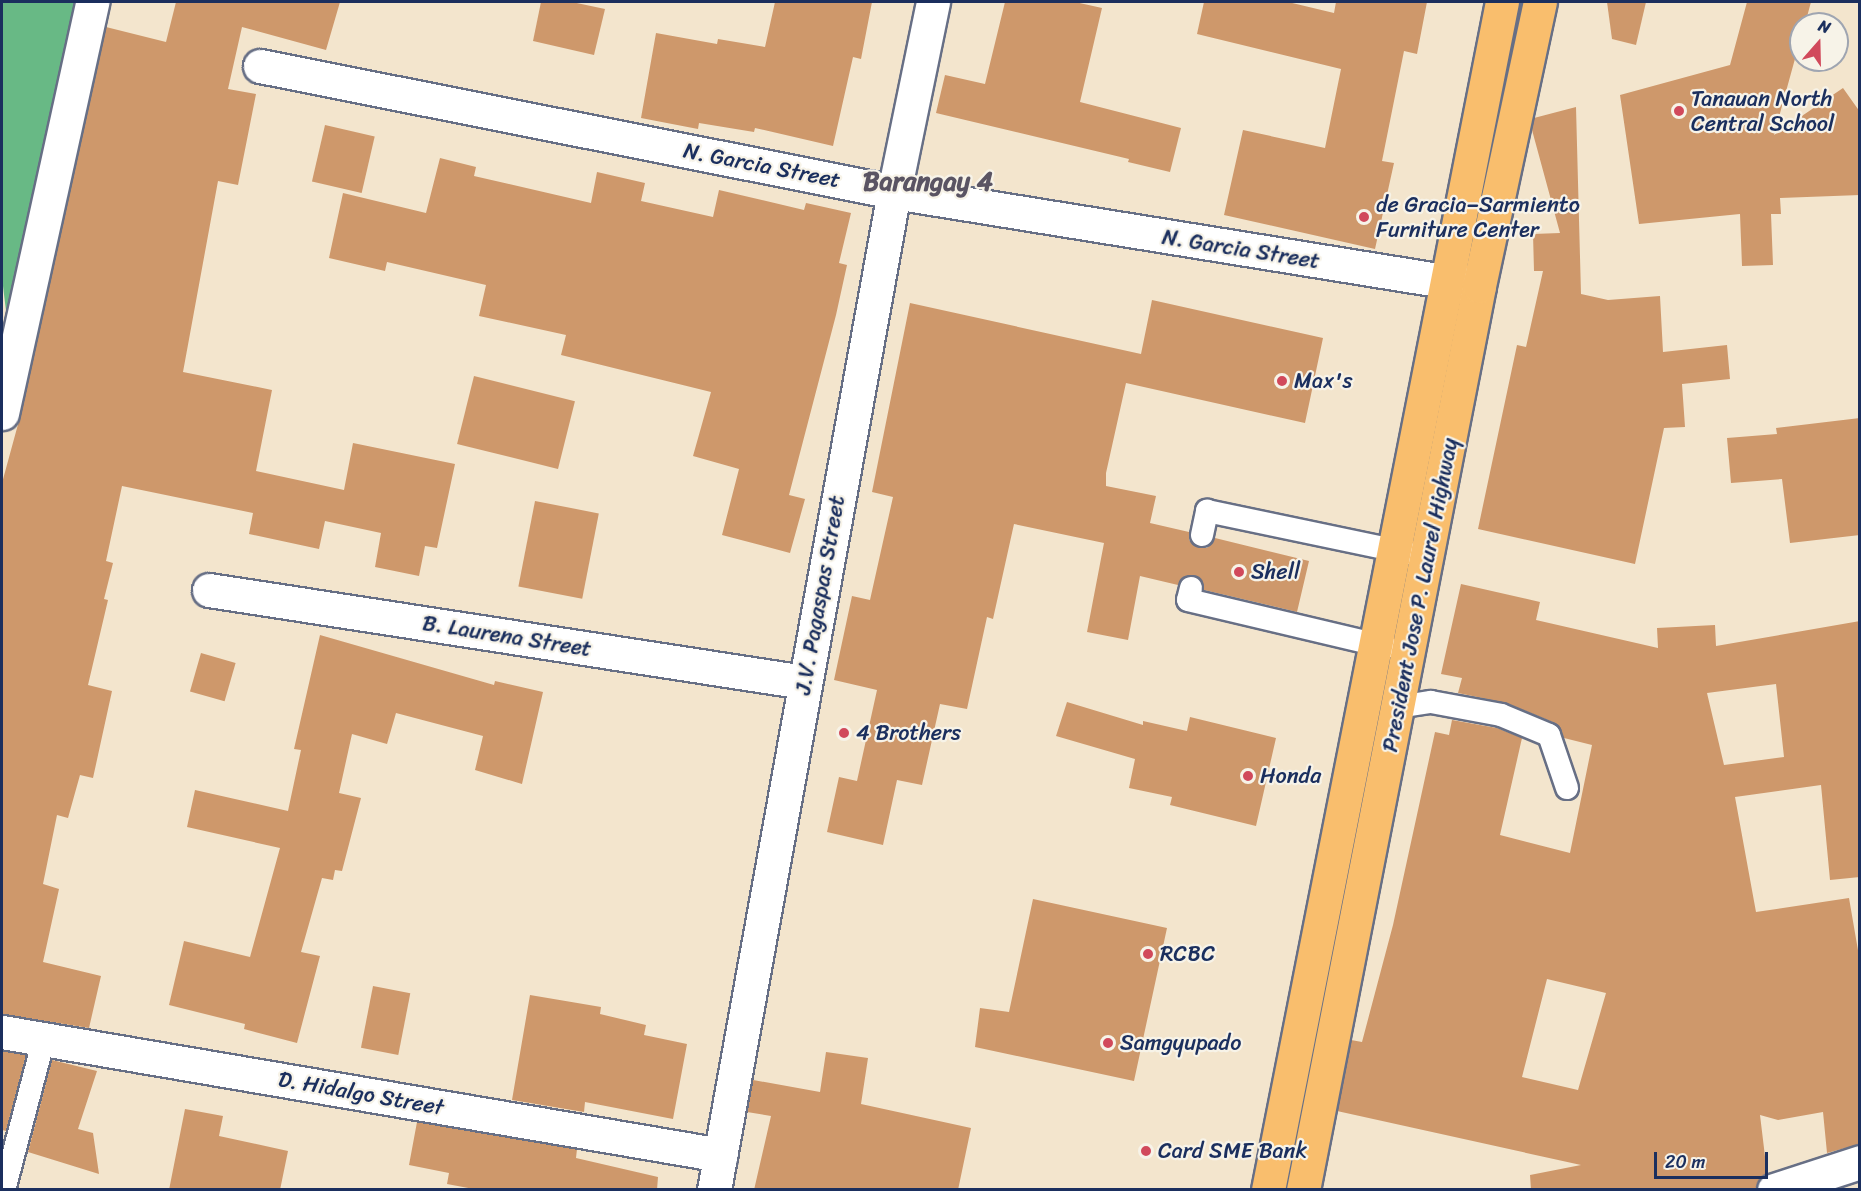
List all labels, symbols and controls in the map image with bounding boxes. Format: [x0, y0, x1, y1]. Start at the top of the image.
text: N [1814, 11, 1835, 42]
north arrow [1789, 12, 1849, 72]
place label: Tanauan North Central School [1691, 85, 1835, 136]
marker: Tanauan North Central School [1672, 104, 1686, 118]
street label: N. Garcia Street [681, 137, 843, 193]
district label: Barangay 4 [863, 166, 993, 198]
place label: de Gracia–Sarmiento Furniture Center [1376, 191, 1578, 242]
marker: de Gracia–Sarmiento Furniture Center [1357, 210, 1371, 224]
street label: N. Garcia Street [1160, 224, 1322, 274]
place label: Max's [1294, 368, 1353, 394]
marker: Max's [1275, 374, 1289, 388]
street label: President Jose P. Laurel Highway [1377, 436, 1463, 754]
street label: J.V. Pagaspas Street [790, 493, 850, 697]
place label: Shell [1251, 559, 1300, 585]
marker: Shell [1232, 565, 1246, 579]
street label: B. Laurena Street [420, 610, 594, 662]
place label: 4 Brothers [856, 720, 961, 746]
marker: 4 Brothers [837, 726, 851, 740]
place label: Honda [1260, 763, 1321, 789]
marker: Honda [1241, 769, 1255, 783]
place label: RCBC [1160, 941, 1215, 967]
marker: RCBC [1141, 947, 1155, 961]
place label: Samgyupado [1120, 1030, 1241, 1056]
marker: Samgyupado [1101, 1036, 1115, 1050]
street label: D. Hidalgo Street [276, 1065, 446, 1121]
place label: Card SME Bank [1158, 1138, 1308, 1164]
scale bar [1657, 1140, 1771, 1178]
marker: Card SME Bank [1139, 1144, 1153, 1158]
text: 20 m [1665, 1146, 1705, 1178]

